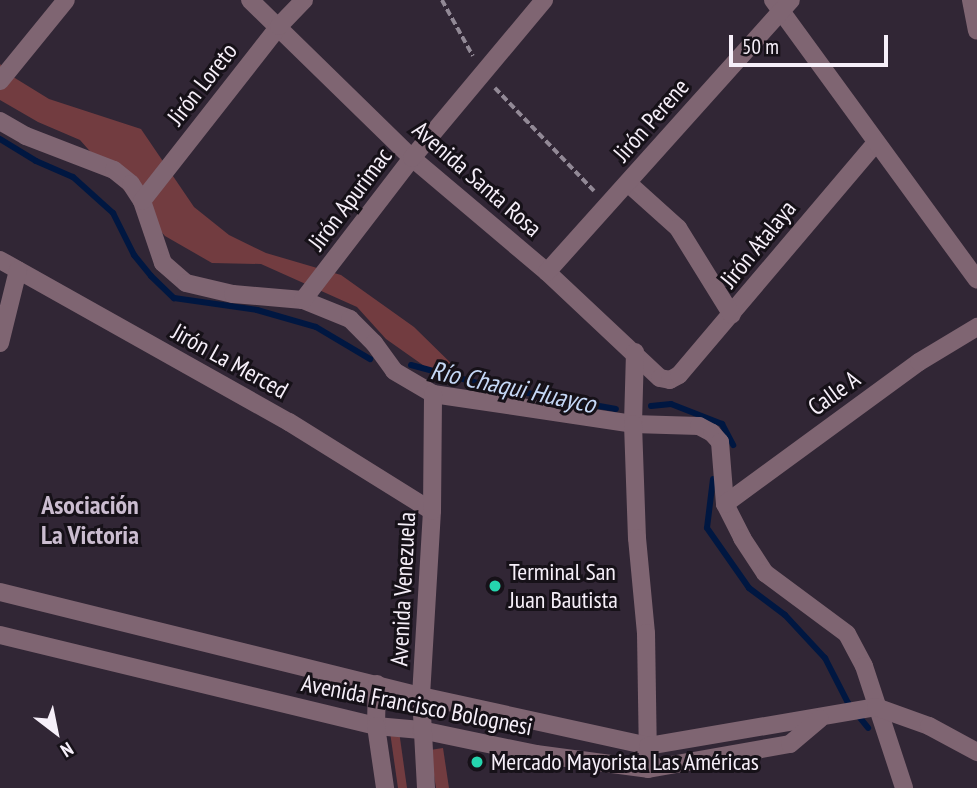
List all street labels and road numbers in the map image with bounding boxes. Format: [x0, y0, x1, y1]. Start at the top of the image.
street label: Jirón Loreto [161, 37, 243, 131]
street label: Jirón Perene [607, 73, 695, 167]
street label: Avenida Santa Rosa [407, 115, 547, 243]
street label: Jirón Apurimac [302, 142, 398, 256]
street label: Jirón Atalaya [714, 194, 802, 294]
street label: Jirón La Merced [167, 317, 293, 405]
street label: Calle A [802, 364, 866, 422]
street label: Avenida Venezuela [385, 511, 421, 667]
street label: Avenida Francisco Bolognesi [299, 668, 535, 742]

